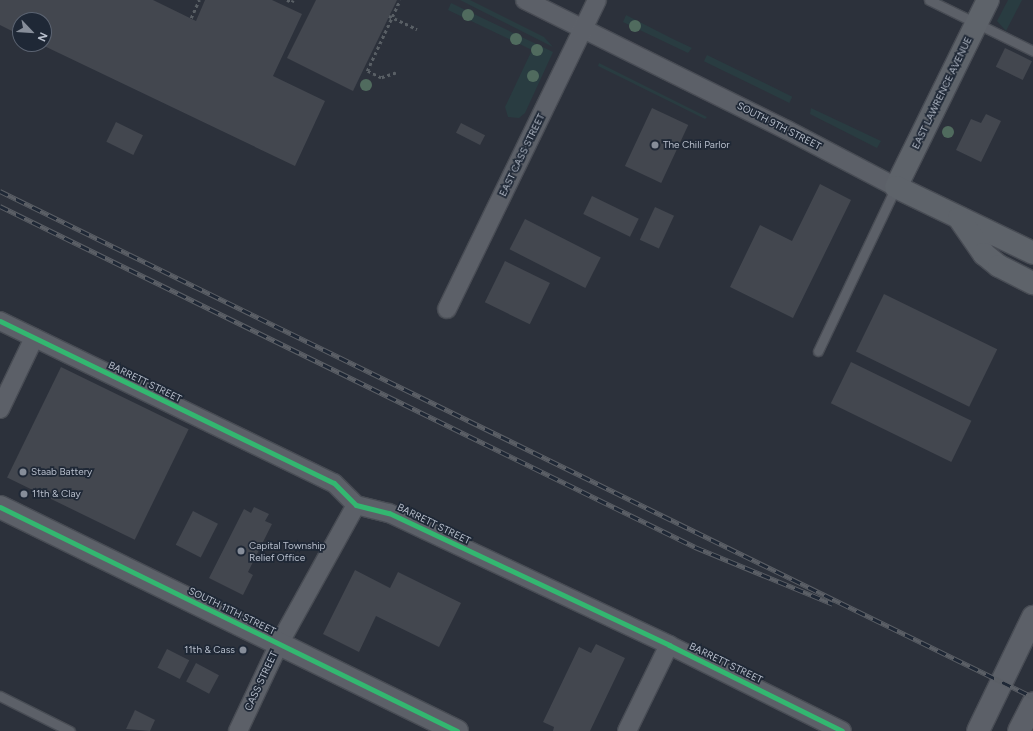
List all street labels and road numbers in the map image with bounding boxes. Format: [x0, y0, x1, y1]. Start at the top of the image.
street label: EAST LAWRENCE AVENUE [910, 35, 974, 151]
street label: SOUTH 9TH STREET [735, 100, 823, 152]
street label: EAST CASS STREET [497, 112, 547, 198]
street label: BARRETT STREET [106, 359, 184, 405]
street label: BARRETT STREET [395, 501, 473, 547]
street label: SOUTH 11TH STREET [186, 585, 278, 637]
street label: BARRETT STREET [687, 640, 765, 686]
street label: CASS STREET [242, 649, 280, 713]

